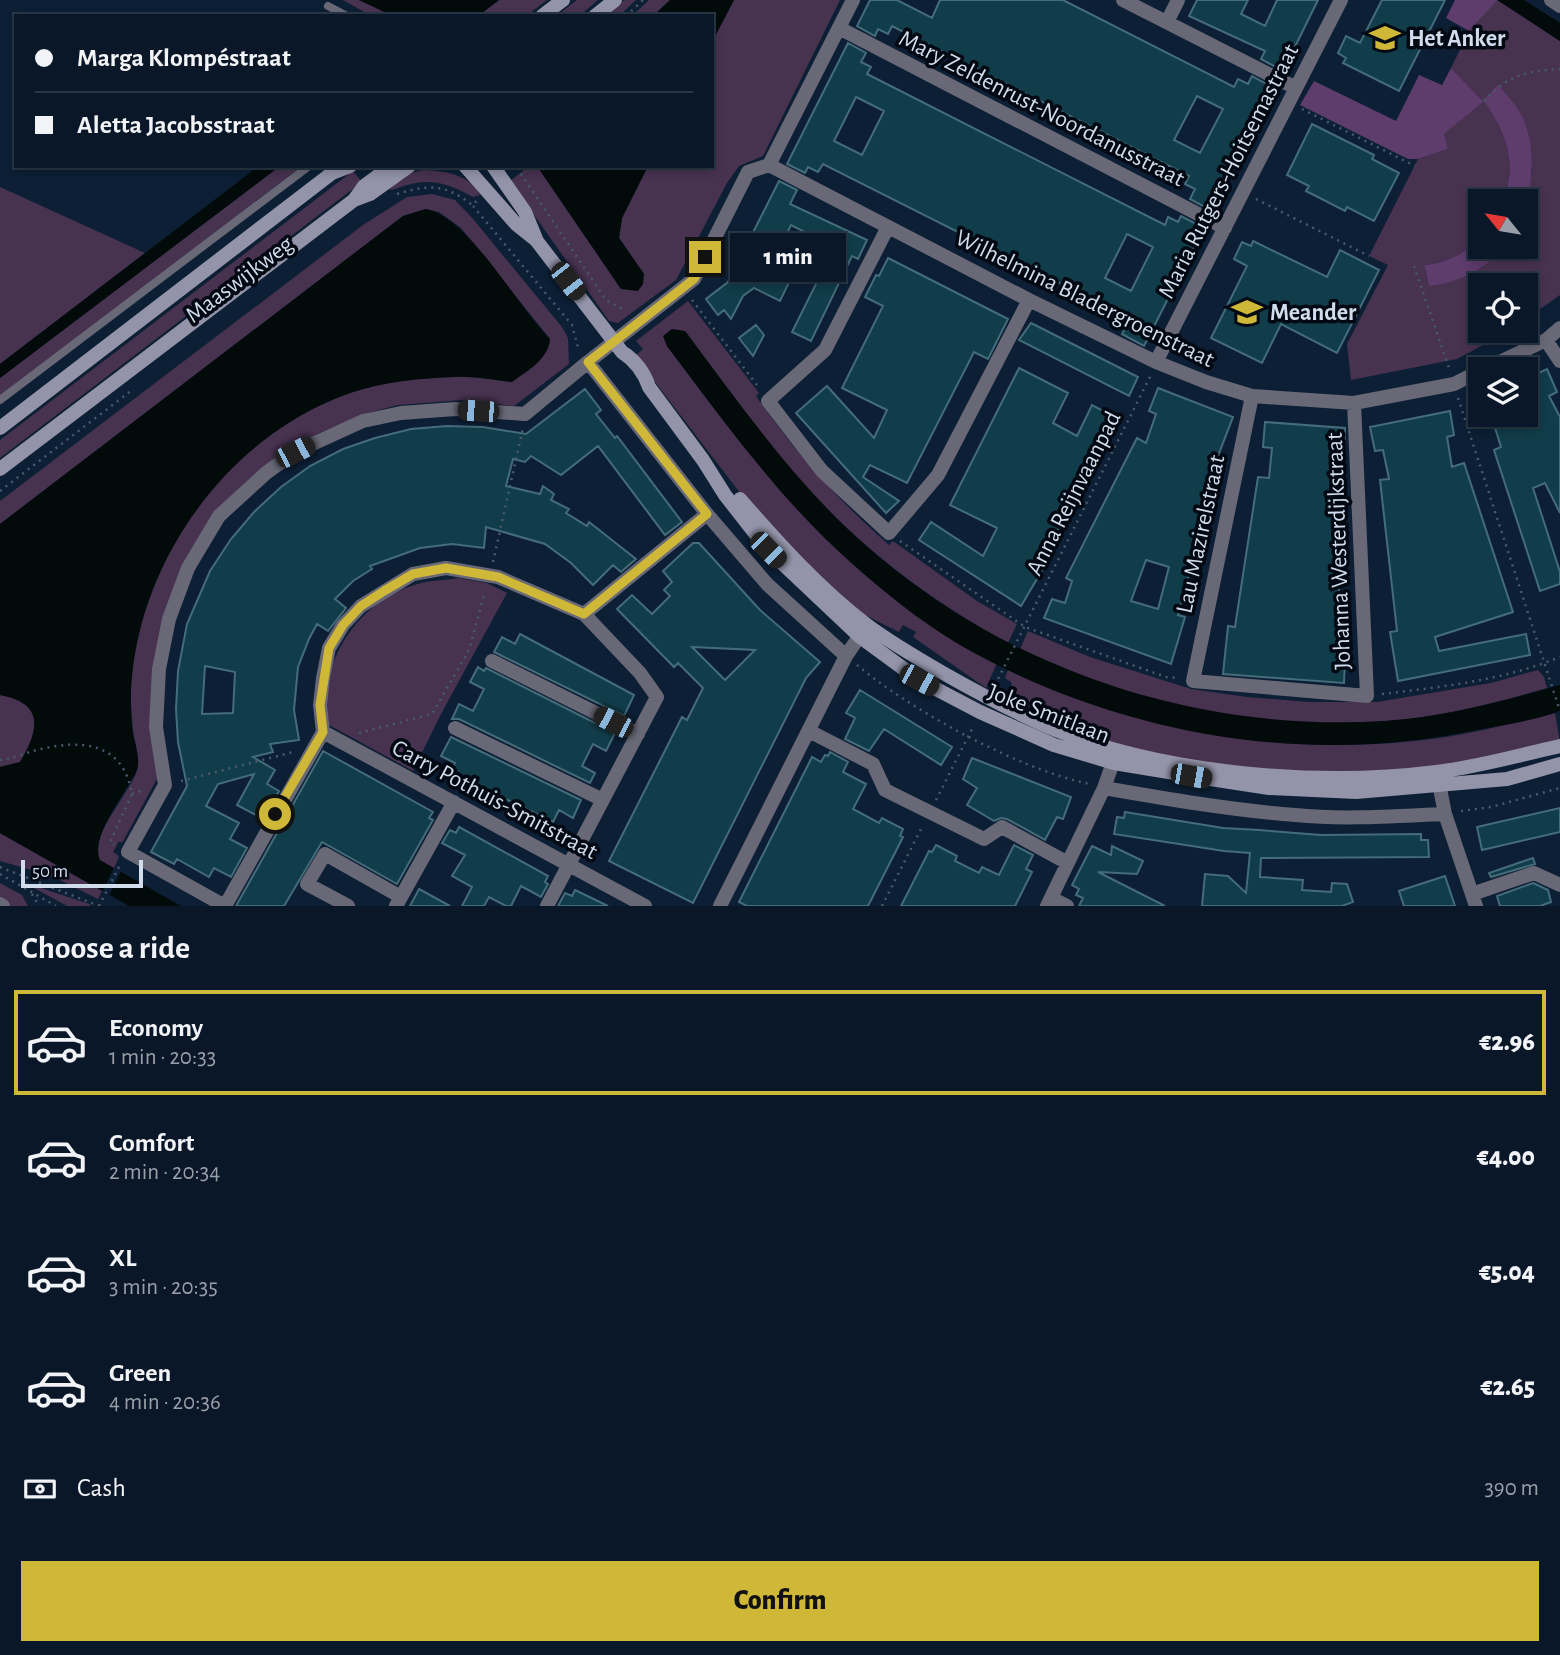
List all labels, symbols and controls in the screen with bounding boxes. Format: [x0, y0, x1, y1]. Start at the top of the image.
school or university icon: Het Anker [1368, 21, 1402, 55]
street label: Mary Zeldenrust-Noordanusstraat [895, 26, 1188, 192]
place label: Het Anker [1408, 27, 1506, 51]
street label: Maria Rutgers-Hoitsemastraat [1154, 40, 1304, 302]
text: Marga Klompéstraat [77, 45, 291, 71]
text: Aletta Jacobsstraat [77, 112, 275, 138]
north arrow [1468, 189, 1538, 259]
map controls [1468, 189, 1538, 427]
street label: Wilhelmina Bladergroenstraat [951, 226, 1218, 372]
street label: Maaswijkweg [182, 232, 298, 328]
callout: 1 min [730, 232, 845, 282]
route end [689, 241, 721, 273]
text: 1 min [764, 246, 812, 269]
car [547, 258, 590, 304]
button: locate [1468, 273, 1538, 343]
school or university icon: Meander [1230, 295, 1264, 329]
place label: Meander [1270, 301, 1357, 325]
button: layers [1468, 357, 1538, 427]
car [457, 399, 500, 423]
street label: Anna Reijnvaanpad [1022, 408, 1126, 579]
street label: Johanna Westerdijkstraat [1323, 432, 1355, 670]
car [272, 433, 319, 471]
street label: Lau Mazirelstraat [1172, 452, 1230, 616]
car [746, 528, 791, 572]
car [896, 661, 943, 699]
street label: Joke Smitlaan [984, 680, 1113, 748]
car [590, 703, 637, 741]
street label: Carry Pothuis-Smitstraat [388, 736, 601, 864]
car [1169, 762, 1214, 790]
route start [259, 798, 291, 830]
scale bar [21, 857, 144, 889]
text: 50 m [32, 862, 68, 881]
text: Choose a ride [21, 932, 190, 964]
icon: car [25, 1011, 88, 1074]
text: Economy [109, 1015, 203, 1041]
text: €2.96 [1479, 1029, 1535, 1055]
text: 1 min · 20:33 [109, 1046, 216, 1069]
icon: car [25, 1126, 88, 1189]
text: Comfort [109, 1130, 194, 1156]
text: €4.00 [1477, 1144, 1535, 1170]
text: 2 min · 20:34 [109, 1161, 220, 1184]
icon: car [25, 1241, 88, 1304]
text: XL [109, 1245, 136, 1271]
text: €5.04 [1479, 1259, 1535, 1285]
text: 3 min · 20:35 [109, 1276, 218, 1299]
icon: car [25, 1356, 88, 1419]
text: Green [109, 1360, 171, 1386]
text: €2.65 [1481, 1374, 1535, 1400]
text: 4 min · 20:36 [109, 1391, 221, 1414]
icon: cash [21, 1470, 59, 1508]
text: Cash [77, 1475, 126, 1501]
text: 390 m [1484, 1477, 1539, 1500]
button: Confirm [21, 1561, 1539, 1641]

